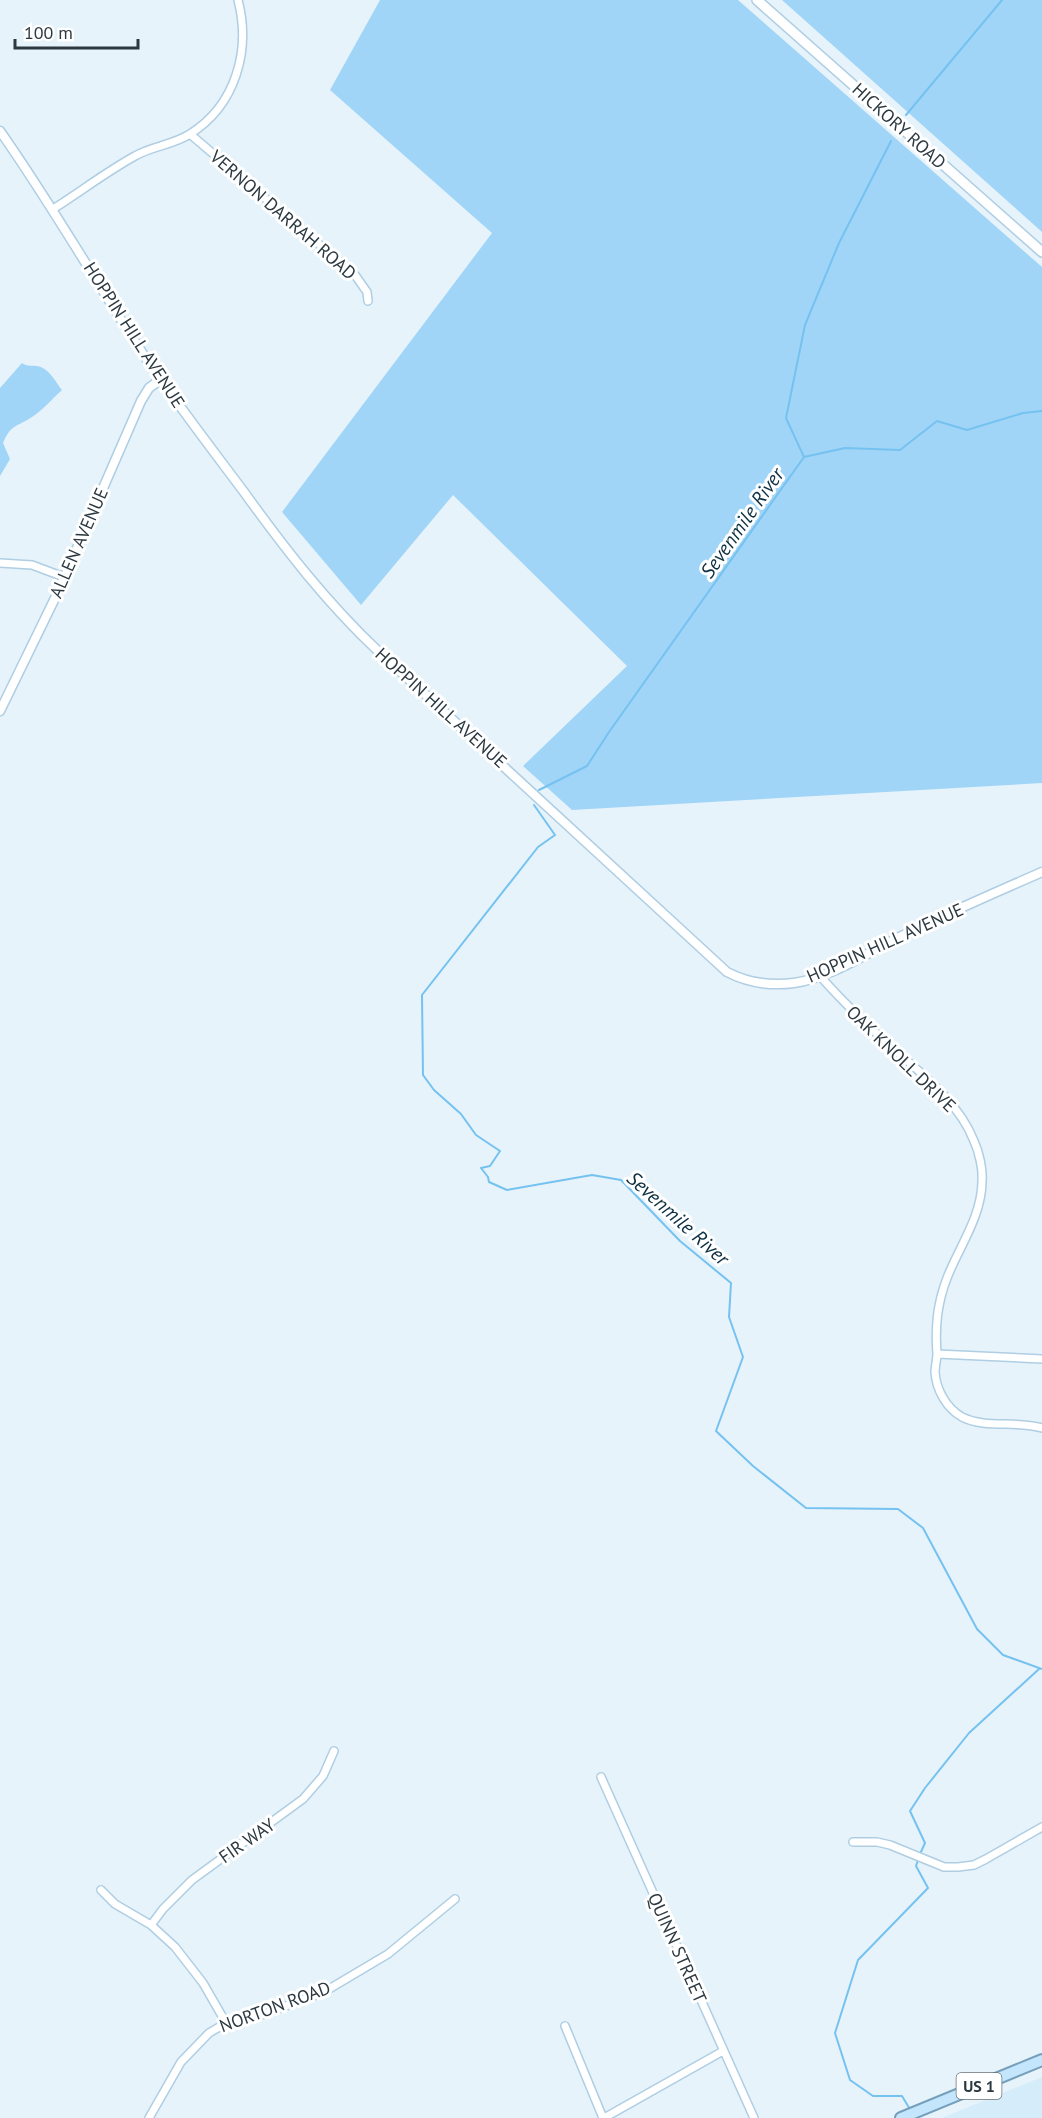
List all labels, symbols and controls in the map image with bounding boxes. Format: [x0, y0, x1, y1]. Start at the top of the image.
scale bar [15, 12, 138, 50]
text: 100 m [24, 21, 73, 44]
street label: HICKORY ROAD [848, 78, 951, 174]
street label: VERNON DARRAH ROAD [205, 144, 361, 284]
street label: HOPPIN HILL AVENUE [79, 258, 190, 412]
water label: Sevenmile River [694, 462, 790, 583]
street label: ALLEN AVENUE [44, 484, 113, 601]
street label: HOPPIN HILL AVENUE [371, 642, 512, 773]
street label: HOPPIN HILL AVENUE [803, 898, 967, 987]
street label: OAK KNOLL DRIVE [842, 1001, 961, 1117]
water label: Sevenmile River [621, 1165, 736, 1272]
street label: FIR WAY [214, 1813, 279, 1868]
street label: QUINN STREET [643, 1889, 712, 2006]
street label: NORTON ROAD [216, 1976, 333, 2037]
road number: US 1 [956, 2073, 1002, 2099]

